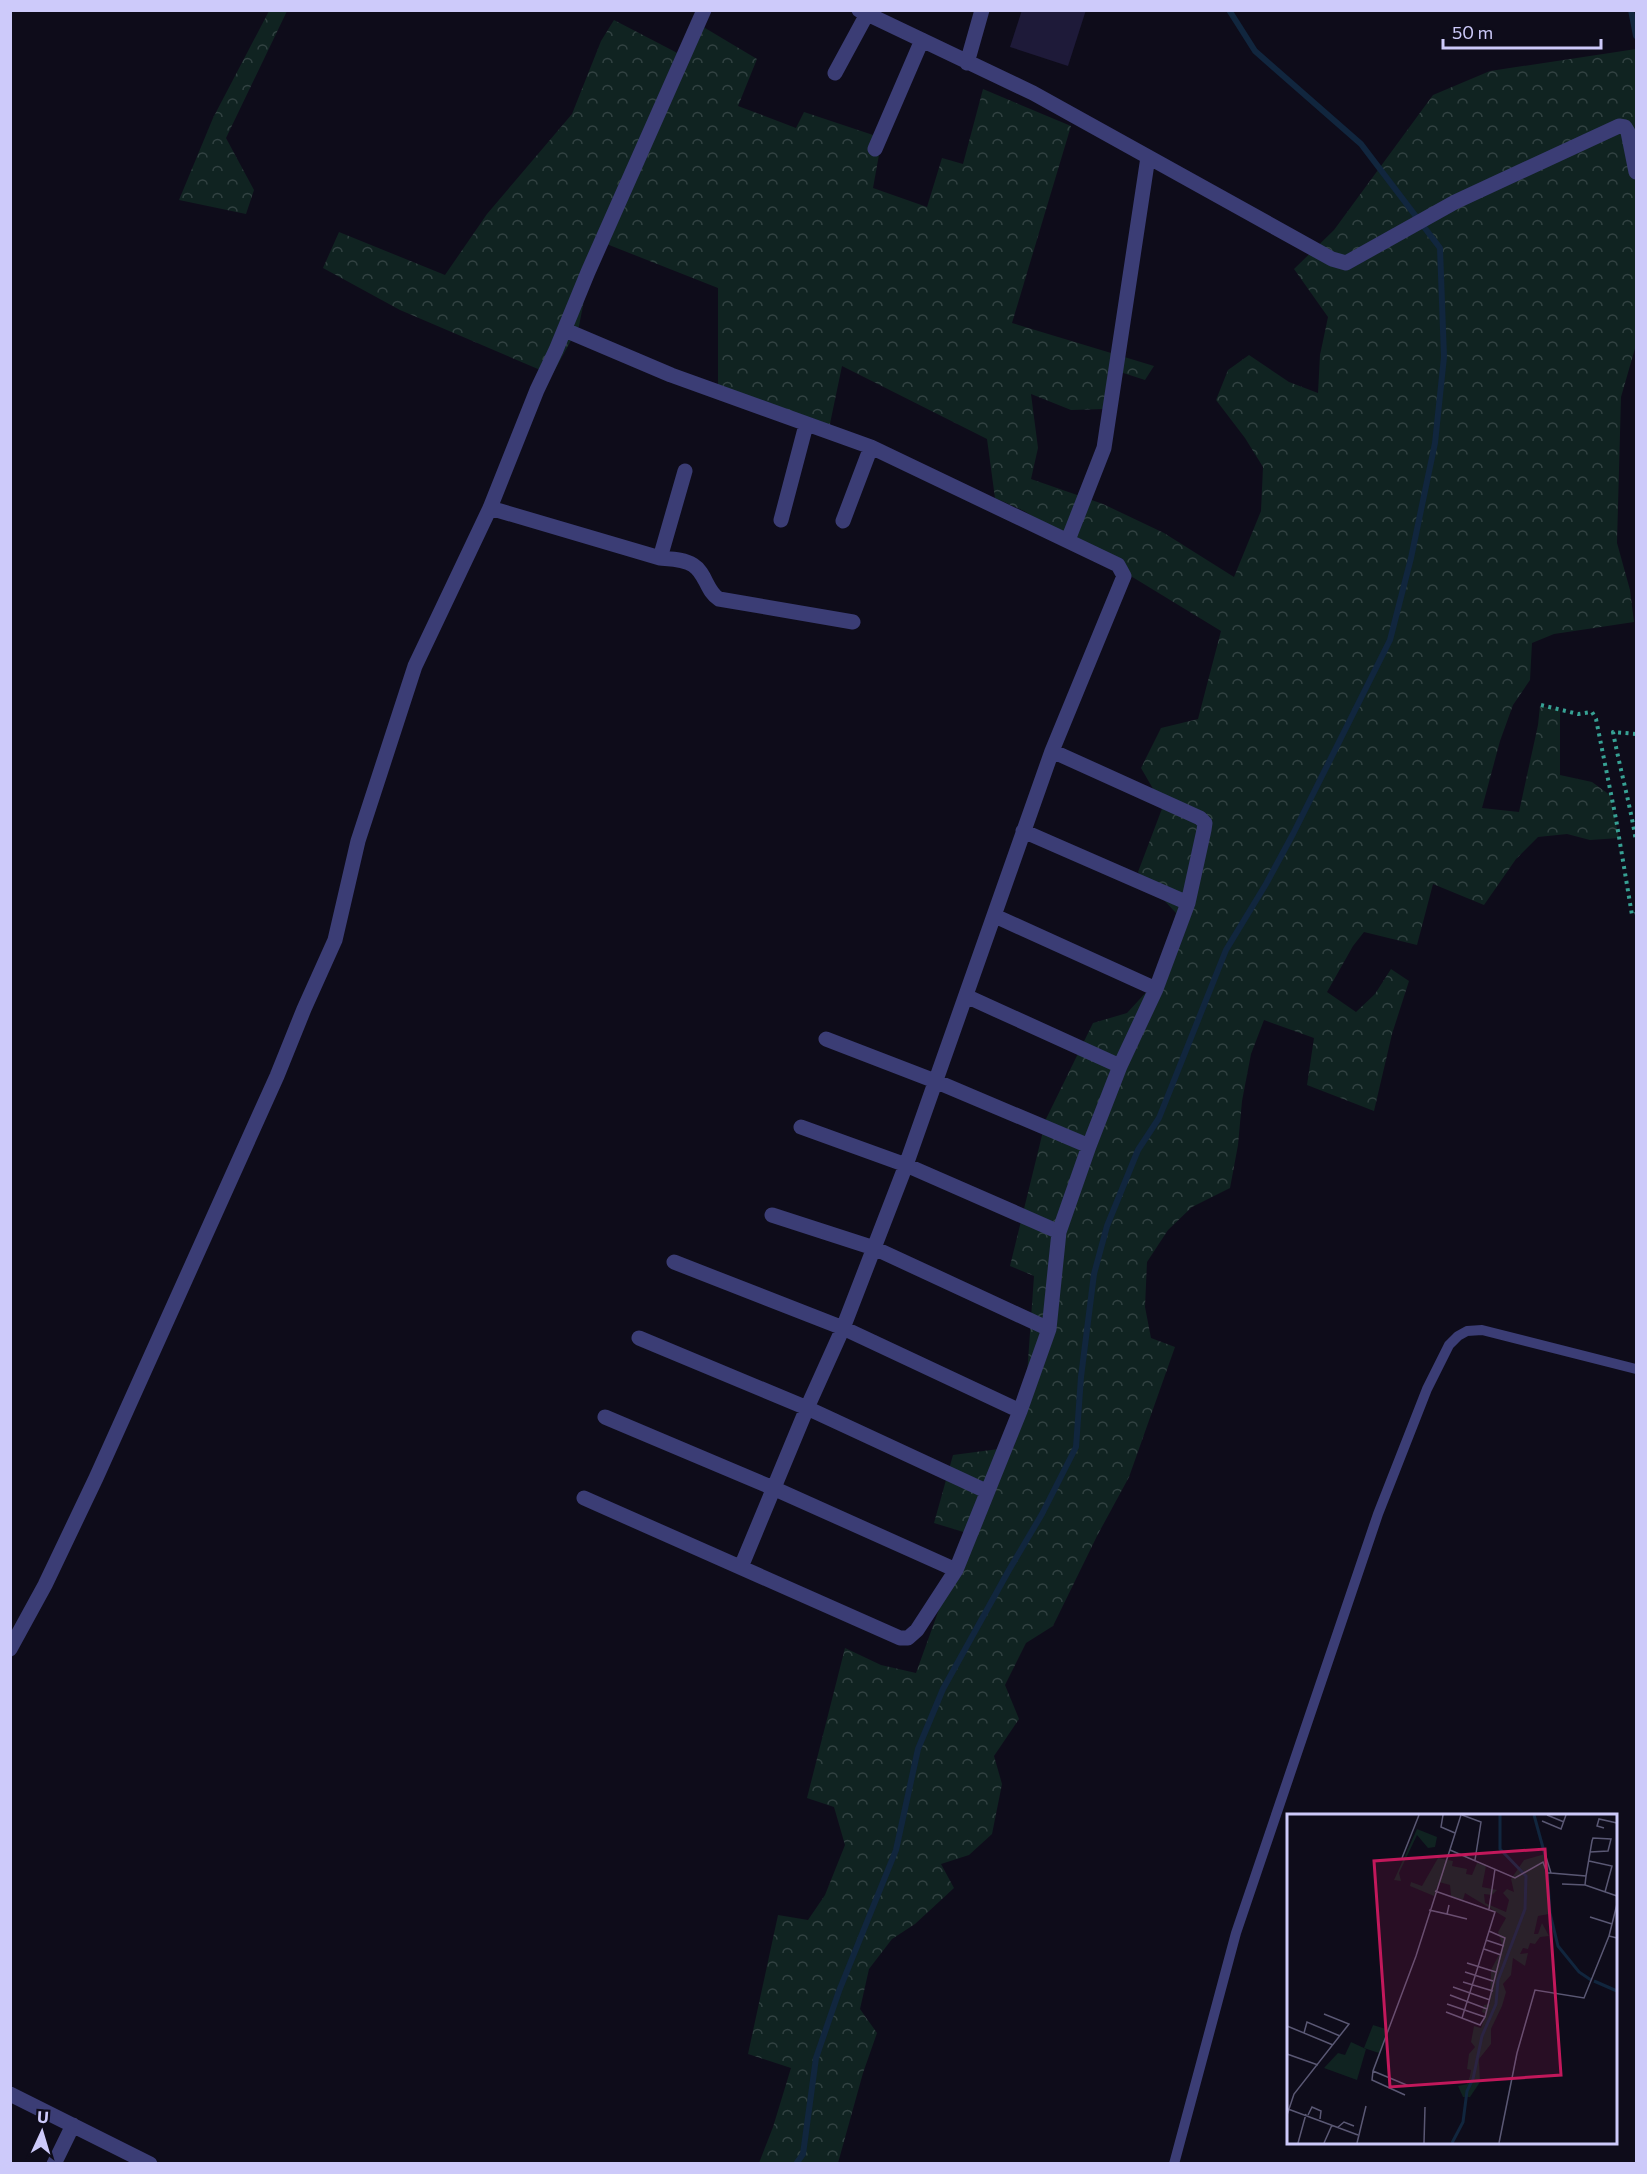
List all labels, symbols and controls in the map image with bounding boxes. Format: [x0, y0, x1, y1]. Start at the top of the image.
scale bar [1443, 12, 1600, 50]
text: 50 m [1452, 21, 1493, 43]
inset map [1287, 1814, 1617, 2144]
north arrow [12, 2102, 72, 2162]
text: U [37, 2107, 50, 2126]

